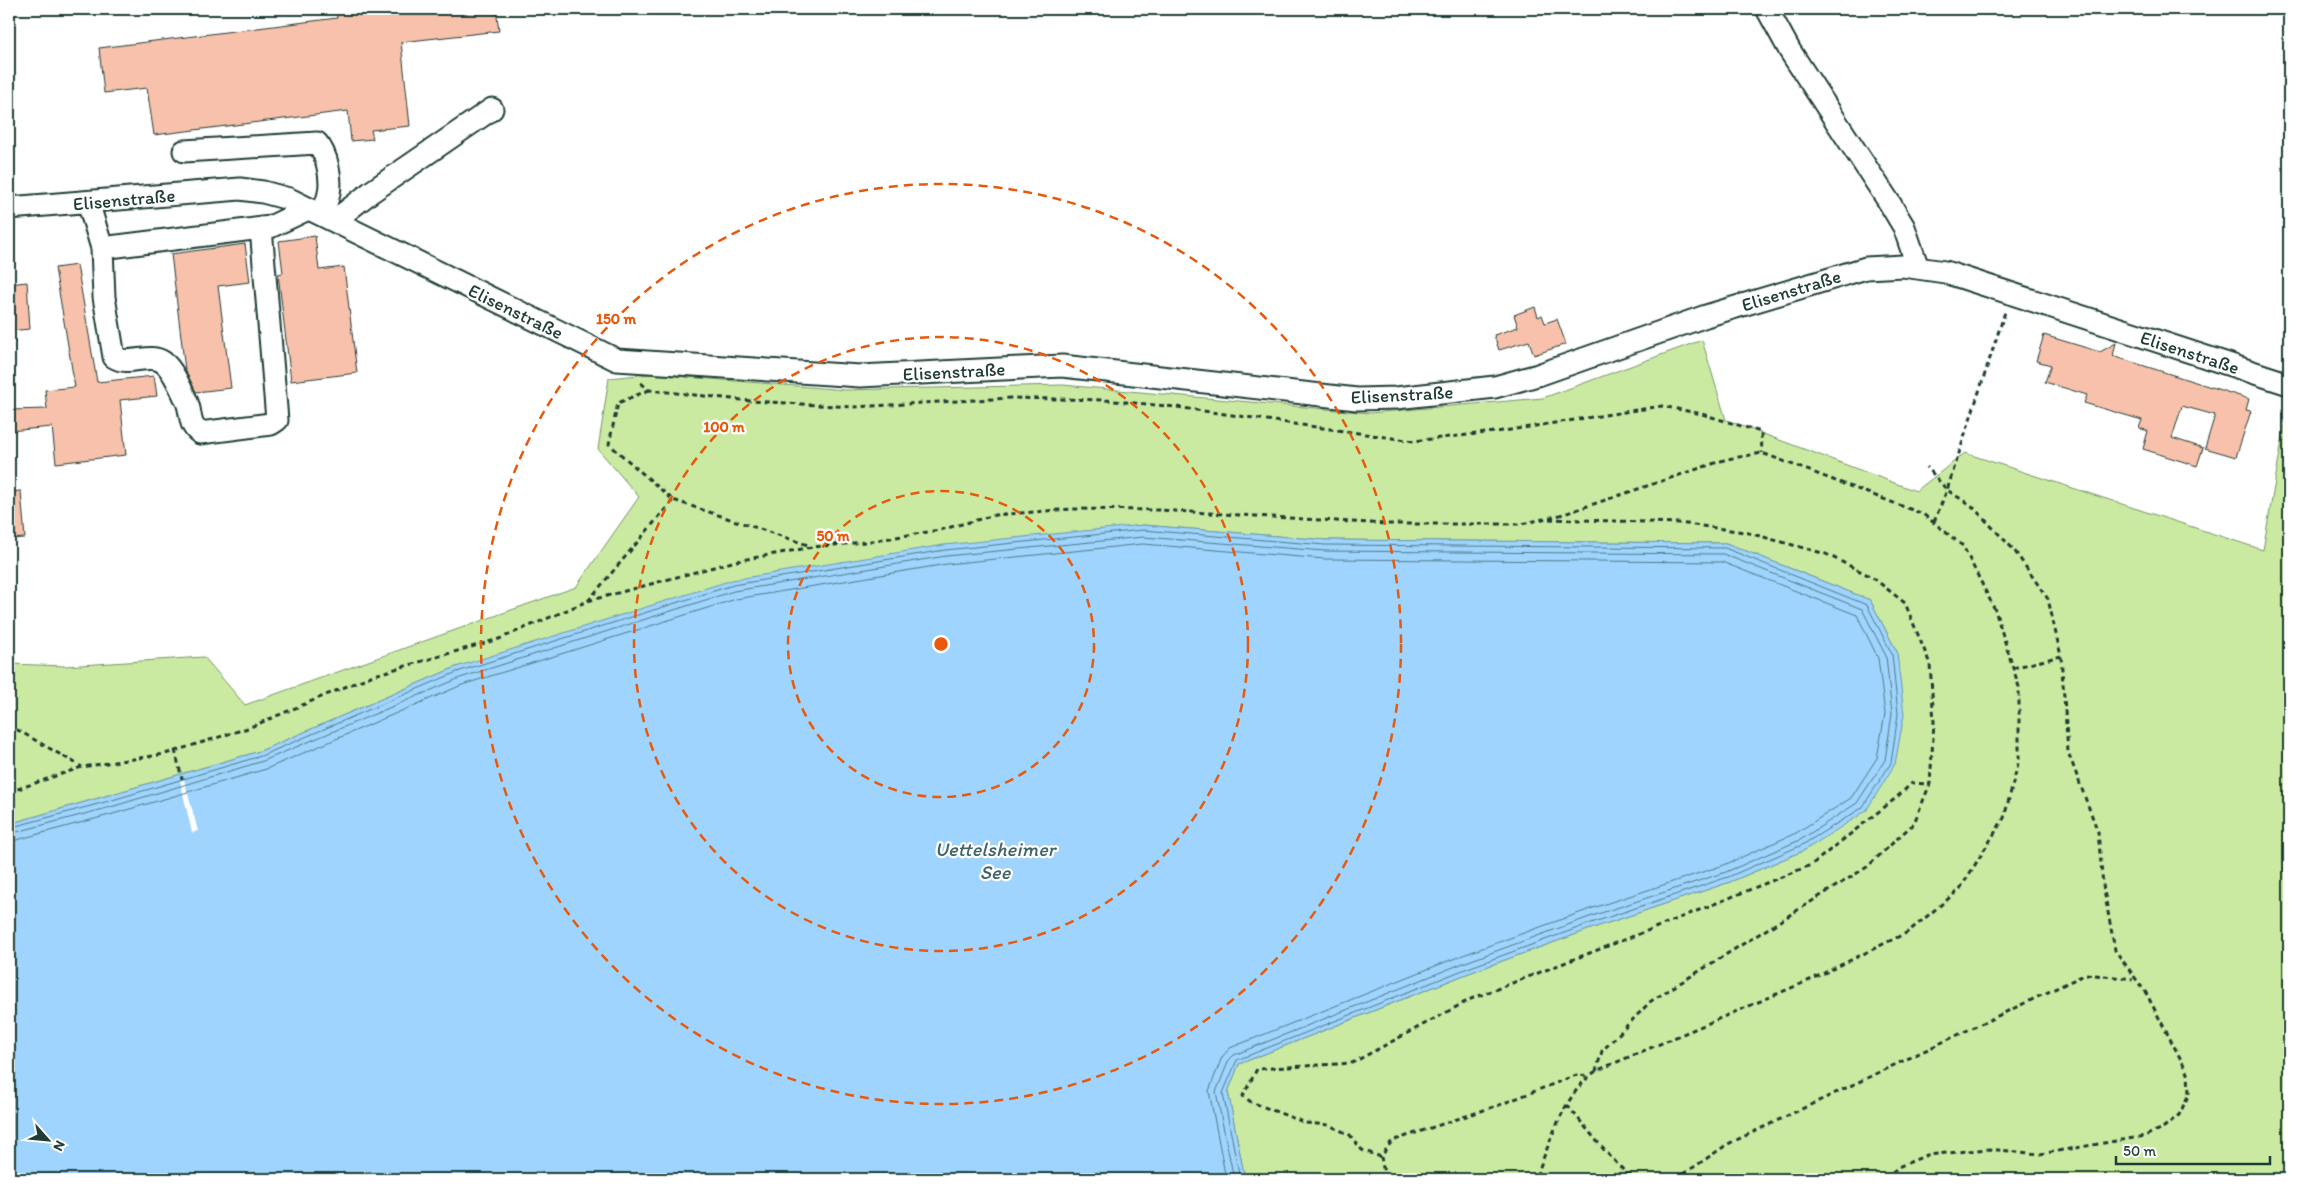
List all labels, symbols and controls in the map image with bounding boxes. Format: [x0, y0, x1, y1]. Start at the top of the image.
street label: Elisenstraße [72, 184, 176, 215]
street label: Elisenstraße [1739, 264, 1844, 316]
street label: Elisenstraße [465, 279, 567, 344]
text: 150 m [596, 310, 636, 328]
street label: Elisenstraße [2137, 326, 2242, 379]
street label: Elisenstraße [902, 357, 1006, 386]
street label: Elisenstraße [1350, 380, 1454, 409]
text: 100 m [703, 418, 745, 436]
text: 50 m [816, 527, 850, 545]
centre of rings [932, 635, 950, 653]
water label: Uettelsheimer See [935, 837, 1058, 884]
north arrow [22, 1116, 72, 1166]
scale bar [2116, 1133, 2269, 1165]
text: N [49, 1138, 69, 1154]
text: 50 m [2123, 1142, 2156, 1160]

